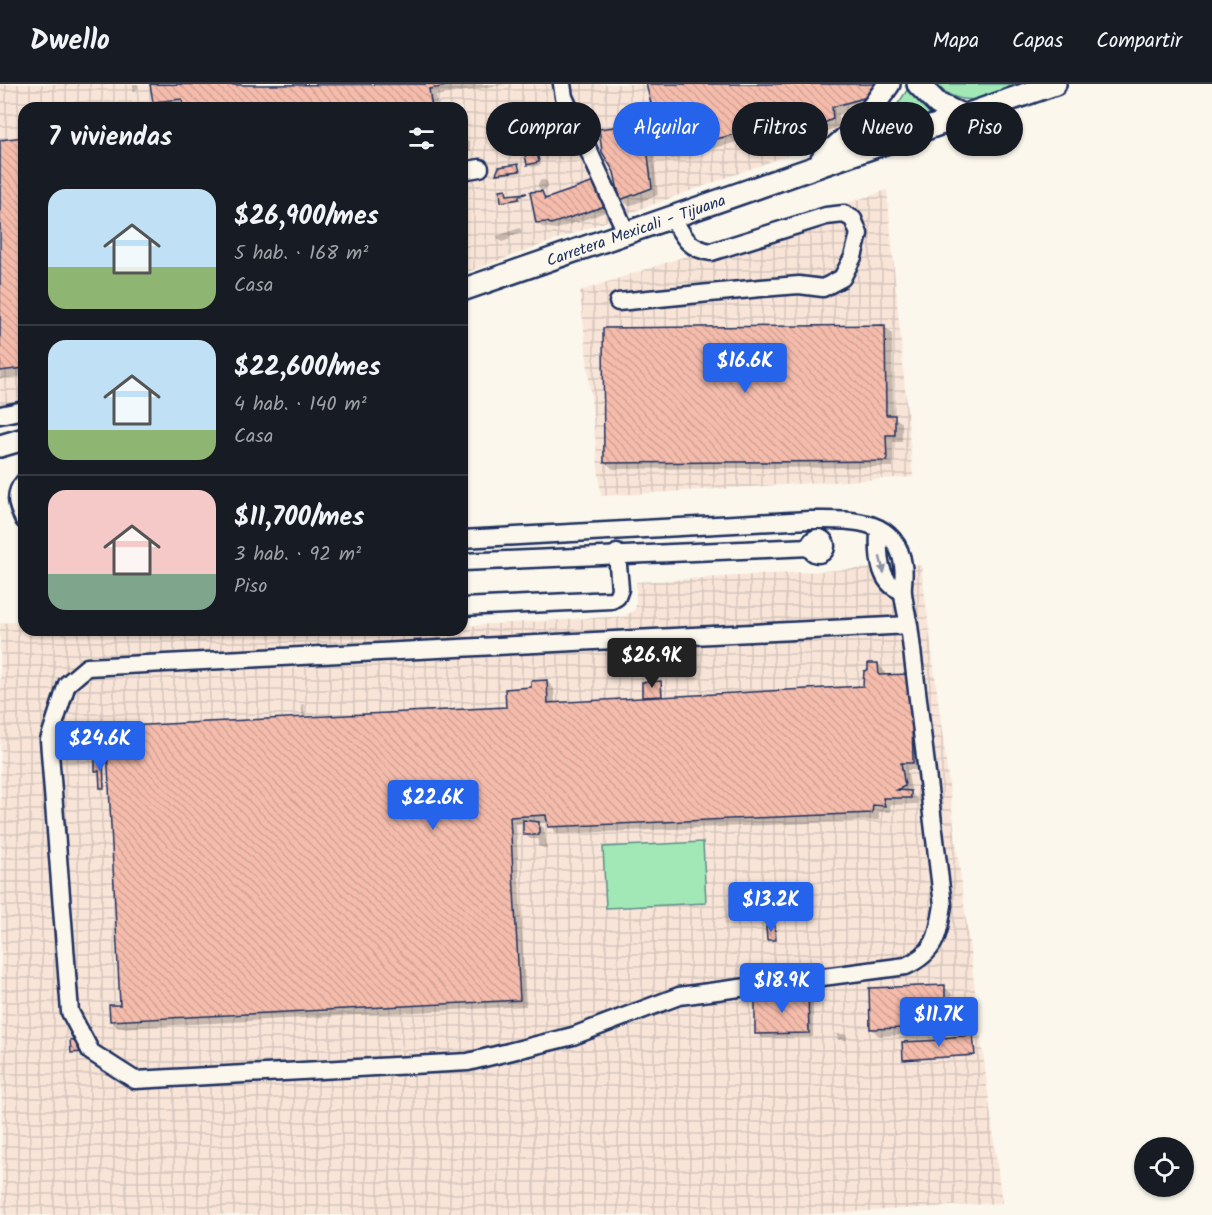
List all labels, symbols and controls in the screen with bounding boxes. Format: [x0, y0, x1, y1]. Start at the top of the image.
text: Dwello [30, 19, 110, 64]
text: Mapa [933, 25, 979, 58]
text: Capas [1012, 25, 1063, 58]
text: Compartir [1096, 25, 1182, 58]
chip: Comprar [486, 102, 601, 156]
chip: Alquilar [613, 102, 720, 156]
chip: Filtros [732, 102, 828, 156]
chip: Nuevo [840, 102, 934, 156]
chip: Piso [946, 102, 1023, 156]
text: 7 viviendas [48, 117, 172, 159]
icon: filters [405, 122, 438, 155]
street label: Carretera Mexicali - Tijuana [543, 188, 729, 274]
text: $26,900/mes [234, 196, 379, 238]
icon: home [96, 213, 168, 285]
text: 5 hab. · 168 m² [234, 238, 368, 270]
text: Casa [234, 270, 273, 302]
pin: $16.6K [696, 343, 794, 394]
text: $16.6K [717, 346, 773, 378]
text: $22,600/mes [234, 347, 381, 389]
icon: home [96, 364, 168, 436]
text: 4 hab. · 140 m² [234, 389, 367, 421]
text: Casa [234, 421, 273, 453]
text: $11,700/mes [234, 497, 364, 539]
icon: home [96, 514, 168, 586]
text: 3 hab. · 92 m² [234, 539, 361, 571]
one-way arrow [877, 555, 887, 574]
text: Piso [234, 571, 267, 603]
pin: $26.9K [603, 638, 701, 689]
text: $26.9K [621, 641, 683, 673]
pin: $24.6K [51, 721, 149, 772]
text: $24.6K [69, 724, 131, 756]
pin: $22.6K [384, 780, 482, 831]
text: $22.6K [402, 783, 464, 815]
pin: $13.2K [722, 882, 820, 933]
text: $13.2K [742, 885, 800, 917]
pin: $18.9K [733, 963, 831, 1014]
text: $18.9K [754, 966, 810, 998]
pin: $11.7K [890, 997, 988, 1048]
text: $11.7K [914, 1000, 964, 1032]
map controls [1134, 1137, 1194, 1197]
button: locate [1134, 1137, 1194, 1197]

